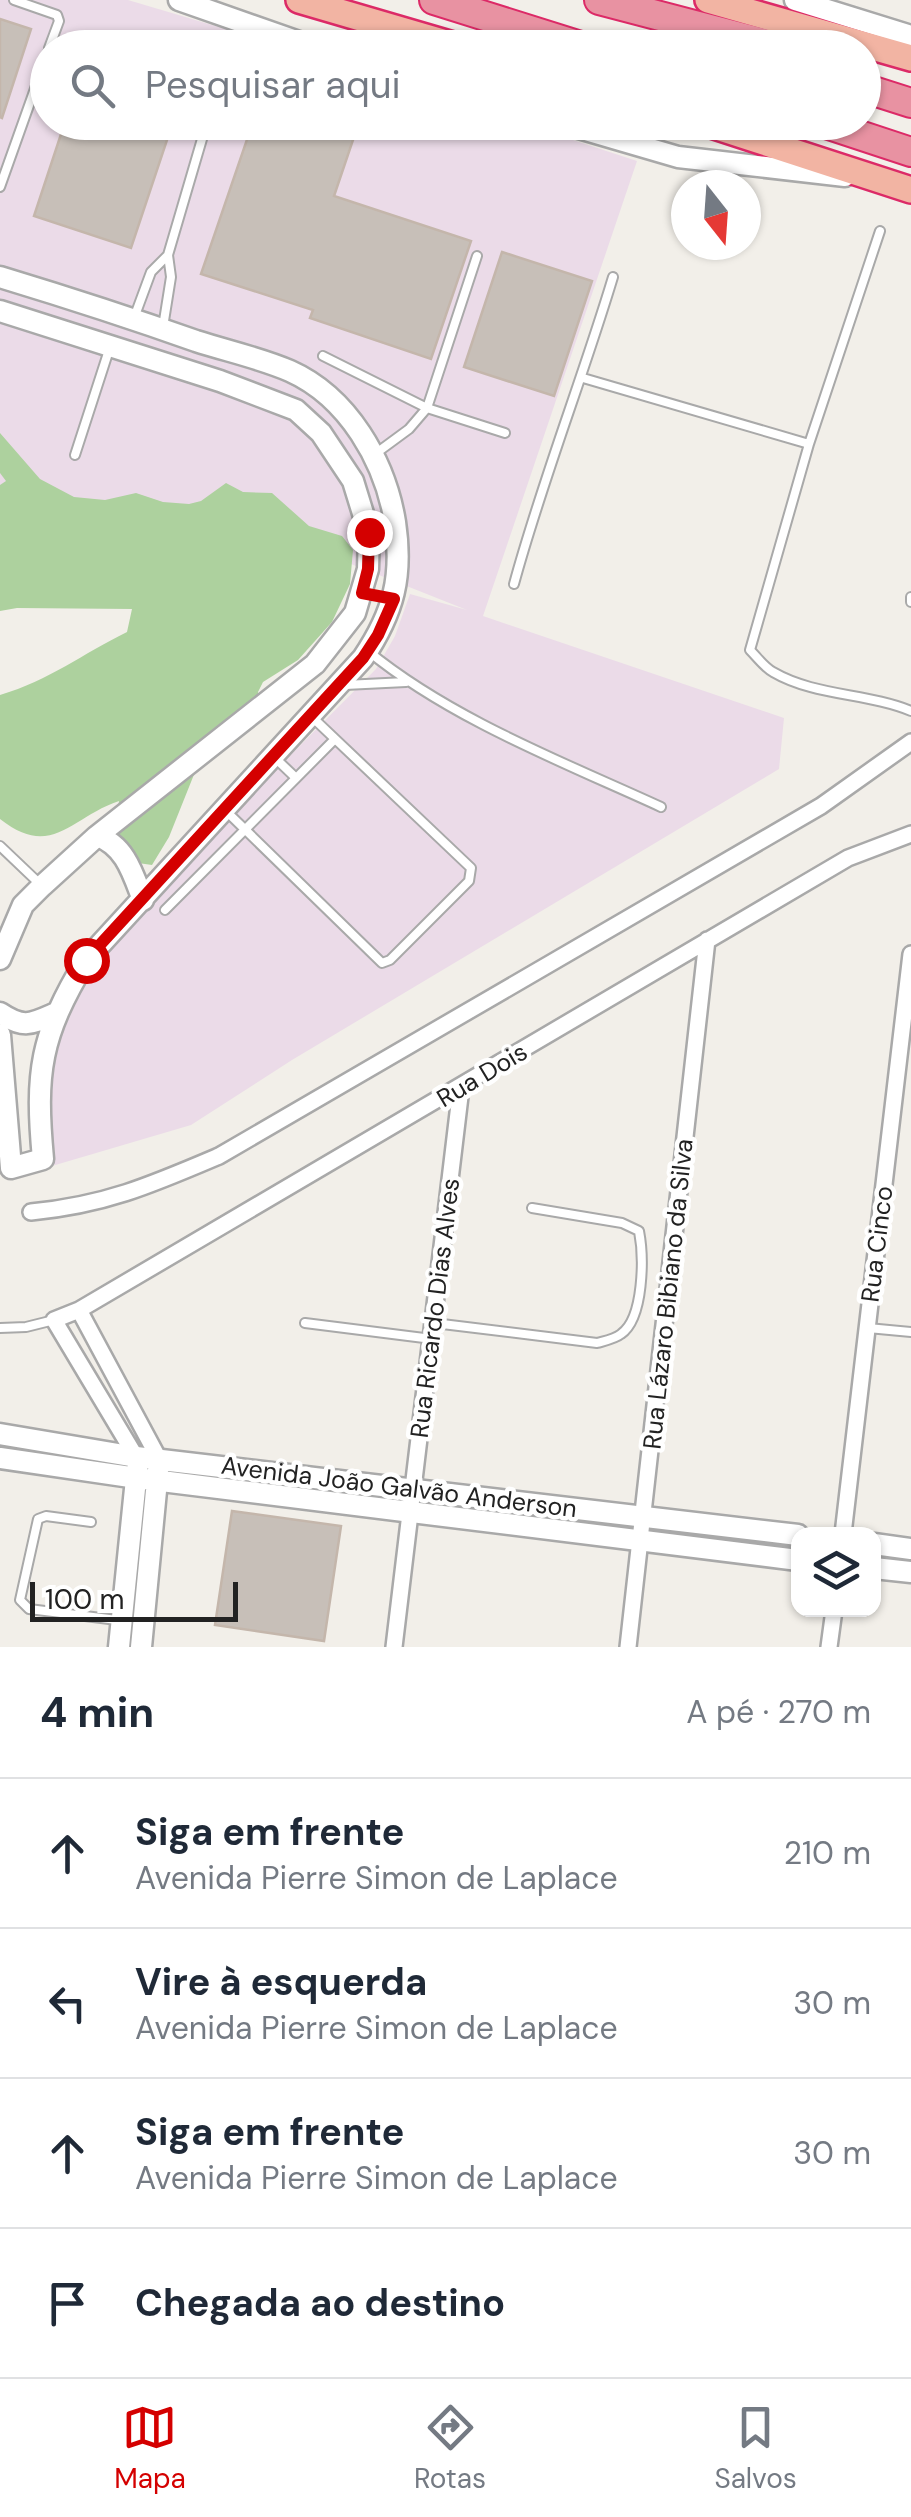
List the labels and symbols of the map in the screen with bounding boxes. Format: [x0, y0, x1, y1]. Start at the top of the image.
north arrow [671, 170, 761, 260]
route end [347, 510, 393, 556]
route start [64, 938, 110, 984]
street label: Rua Dois [431, 1035, 533, 1115]
street label: Rua Lázaro Bibiano da Silva [635, 1137, 701, 1451]
street label: Rua Ricardo Dias Alves [403, 1176, 467, 1440]
street label: Rua Cinco [854, 1184, 900, 1304]
street label: Avenida João Galvão Anderson [219, 1449, 579, 1525]
scale bar [30, 1577, 238, 1622]

